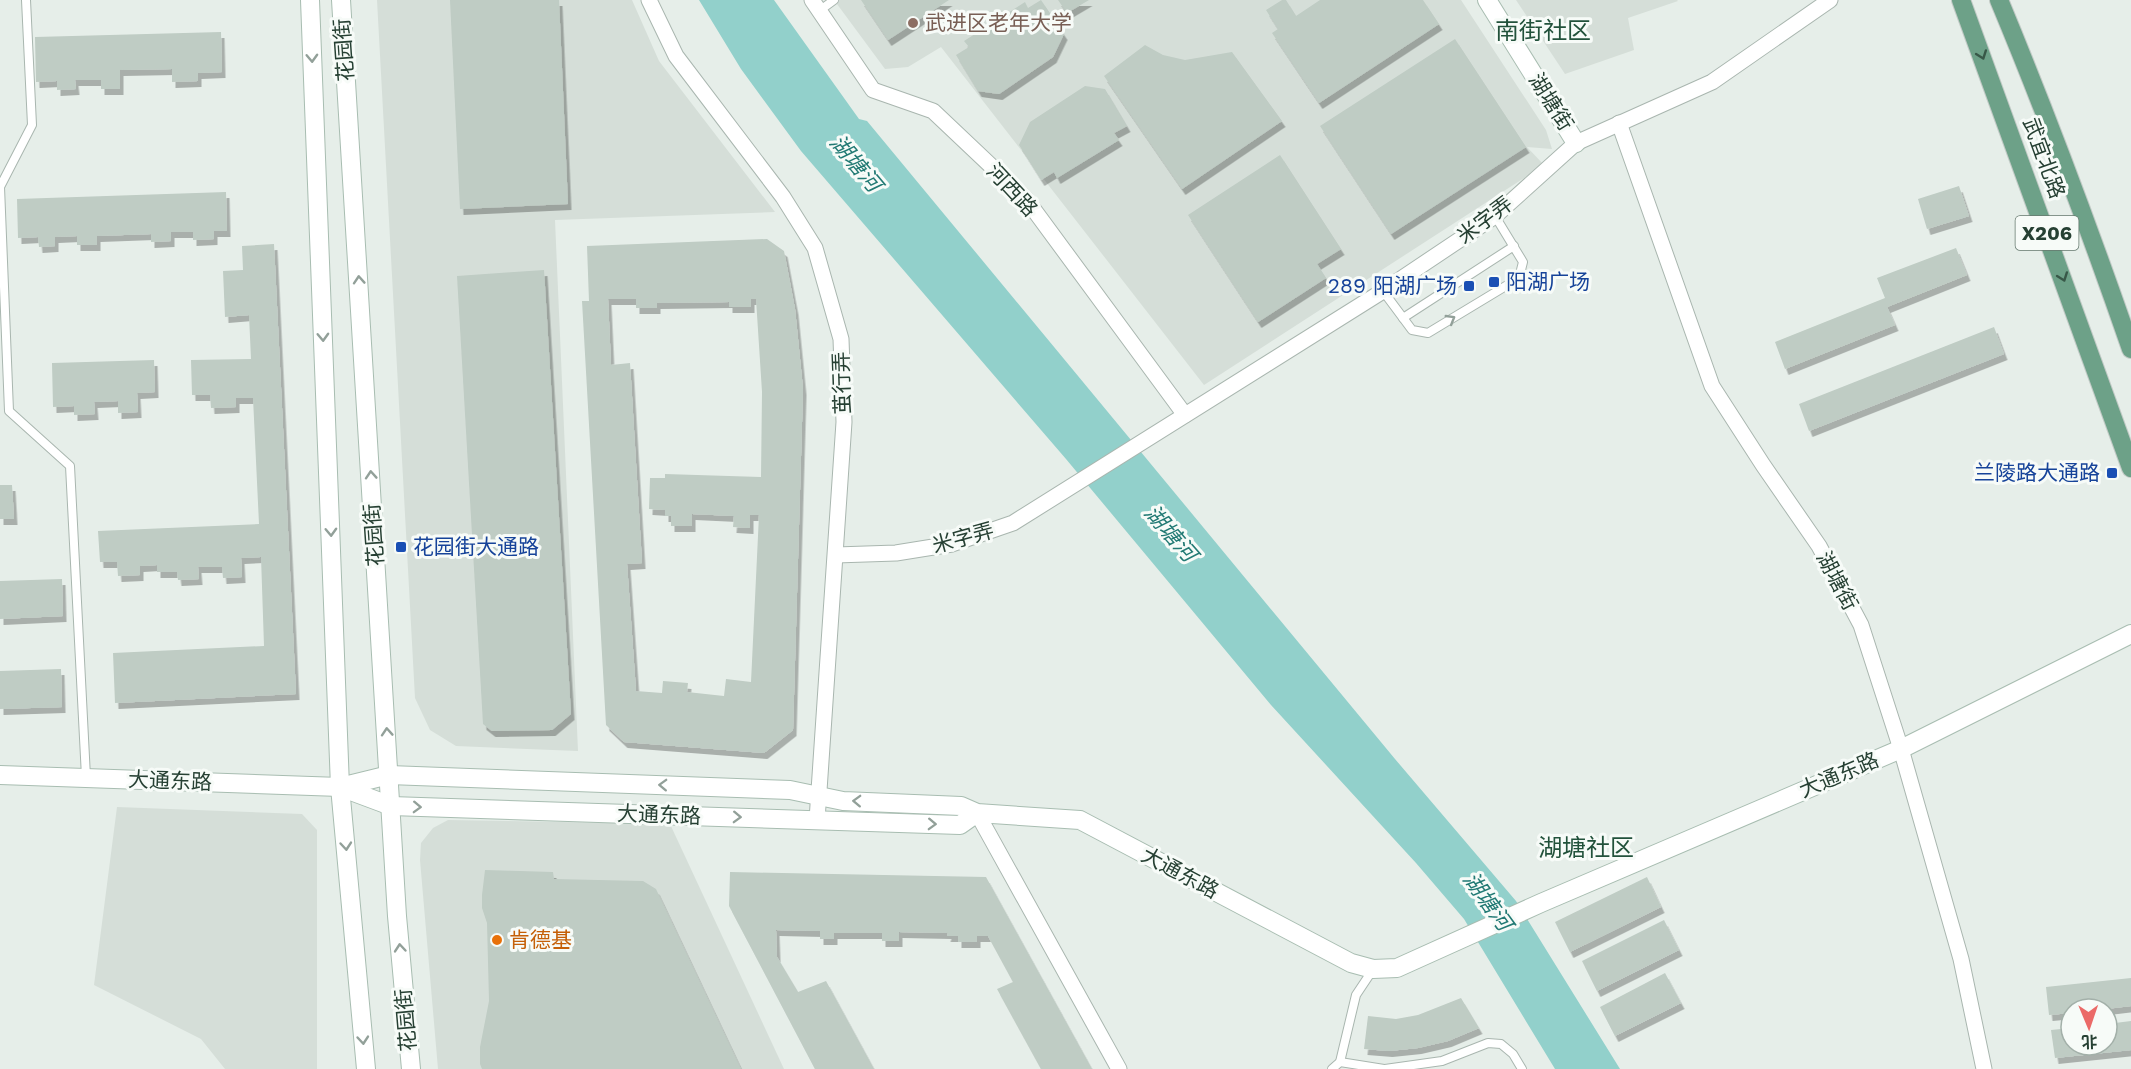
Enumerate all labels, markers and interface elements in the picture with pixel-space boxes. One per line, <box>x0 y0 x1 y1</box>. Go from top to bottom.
place label: 武进区老年大学 <box>925 10 1072 35</box>
marker: 武进区老年大学 <box>906 16 920 30</box>
district label: 南街社区 <box>1495 17 1591 45</box>
street label: 花园街 <box>329 18 358 82</box>
one-way arrow <box>1974 49 1987 60</box>
one-way arrow <box>306 54 319 63</box>
street label: 湖塘街 <box>1524 68 1579 135</box>
street label: 武宜北路 <box>2018 114 2071 202</box>
water label: 湖塘河 <box>825 130 889 200</box>
street label: 河西路 <box>982 158 1043 221</box>
street label: 米字弄 <box>1452 191 1517 249</box>
road number: X206 <box>2016 216 2078 250</box>
place label: 阳湖广场 <box>1506 269 1590 294</box>
one-way arrow <box>2056 271 2069 282</box>
place label: 289 阳湖广场 <box>1328 273 1457 298</box>
marker: 阳湖广场 <box>1487 275 1501 289</box>
one-way arrow <box>352 276 365 285</box>
marker: 289 阳湖广场 <box>1462 279 1476 293</box>
one-way arrow <box>1445 315 1455 327</box>
one-way arrow <box>317 333 329 342</box>
street label: 茧行弄 <box>828 351 855 415</box>
place label: 兰陵路大通路 <box>1974 460 2100 485</box>
marker: 兰陵路大通路 <box>2105 466 2119 480</box>
one-way arrow <box>364 470 377 479</box>
water label: 湖塘河 <box>1140 500 1204 569</box>
street label: 花园街 <box>359 503 388 567</box>
street label: 米字弄 <box>929 517 997 558</box>
one-way arrow <box>324 528 337 537</box>
place label: 花园街大通路 <box>413 534 539 559</box>
marker: 花园街大通路 <box>394 540 408 554</box>
street label: 湖塘街 <box>1812 547 1863 614</box>
one-way arrow <box>380 728 393 737</box>
street label: 大通东路 <box>1795 747 1882 802</box>
street label: 大通东路 <box>128 767 212 794</box>
one-way arrow <box>659 779 668 792</box>
one-way arrow <box>853 795 862 808</box>
one-way arrow <box>412 800 421 813</box>
street label: 大通东路 <box>617 801 701 828</box>
one-way arrow <box>733 811 742 824</box>
one-way arrow <box>928 817 937 830</box>
district label: 湖塘社区 <box>1538 834 1634 862</box>
one-way arrow <box>339 841 352 850</box>
street label: 大通东路 <box>1137 842 1223 903</box>
water label: 湖塘河 <box>1458 867 1519 939</box>
place label: 肯德基 <box>509 927 572 952</box>
marker: 肯德基 <box>490 933 504 947</box>
one-way arrow <box>394 943 407 953</box>
street label: 花园街 <box>390 988 421 1053</box>
north arrow <box>2059 997 2119 1057</box>
text: 北 <box>2081 1032 2098 1051</box>
one-way arrow <box>357 1035 370 1044</box>

